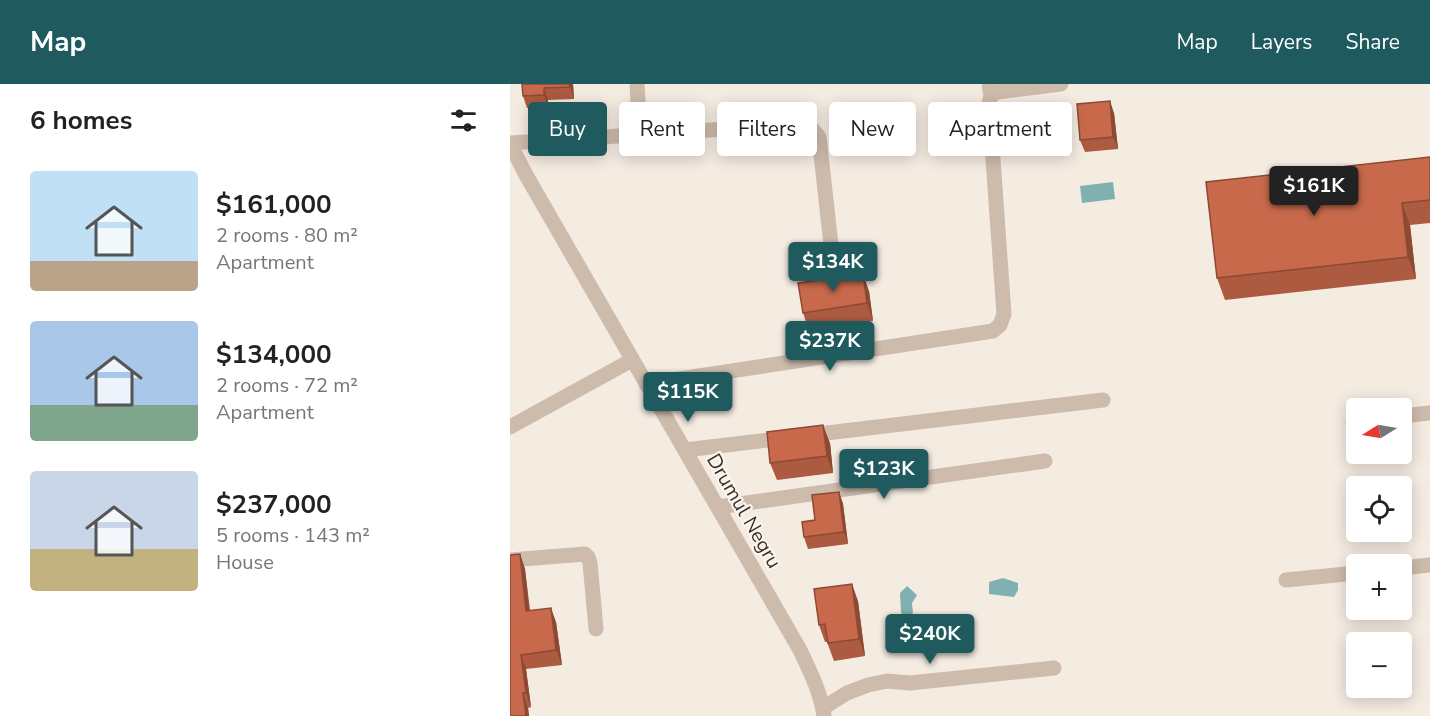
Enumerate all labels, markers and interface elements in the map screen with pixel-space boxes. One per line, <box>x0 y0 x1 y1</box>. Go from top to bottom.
text: Map <box>30 23 86 61</box>
text: Map <box>1176 28 1218 56</box>
text: Layers <box>1251 28 1312 56</box>
text: Share <box>1345 28 1400 56</box>
chip: Buy <box>528 102 607 156</box>
chip: Rent <box>619 102 705 156</box>
chip: Filters <box>717 102 817 156</box>
chip: New <box>829 102 916 156</box>
chip: Apartment <box>928 102 1072 156</box>
text: 6 homes <box>30 103 132 138</box>
icon: filters <box>447 104 480 137</box>
pin: $161K <box>1272 166 1356 217</box>
text: $161K <box>1283 172 1345 199</box>
text: $161,000 <box>216 187 332 222</box>
icon: home <box>78 195 150 267</box>
text: 2 rooms · 80 m² <box>216 222 358 249</box>
pin: $134K <box>791 242 875 293</box>
text: $134K <box>802 248 864 275</box>
text: Apartment <box>216 249 314 276</box>
pin: $237K <box>788 321 872 372</box>
text: $237K <box>799 327 861 354</box>
text: $134,000 <box>216 337 332 372</box>
icon: home <box>78 345 150 417</box>
text: 2 rooms · 72 m² <box>216 372 358 399</box>
pin: $115K <box>646 372 730 423</box>
text: $115K <box>657 378 719 405</box>
north arrow <box>1346 398 1412 464</box>
map controls <box>1346 398 1412 698</box>
text: Apartment <box>216 399 314 426</box>
street label: Drumul Negru <box>700 449 788 573</box>
pin: $123K <box>842 449 926 500</box>
text: $123K <box>853 455 915 482</box>
button: locate <box>1346 476 1412 542</box>
text: $237,000 <box>216 487 332 522</box>
icon: home <box>78 495 150 567</box>
text: 5 rooms · 143 m² <box>216 522 370 549</box>
text: House <box>216 549 274 576</box>
button: + <box>1346 554 1412 620</box>
pin: $240K <box>888 614 972 665</box>
text: $240K <box>899 620 961 647</box>
button: − <box>1346 632 1412 698</box>

